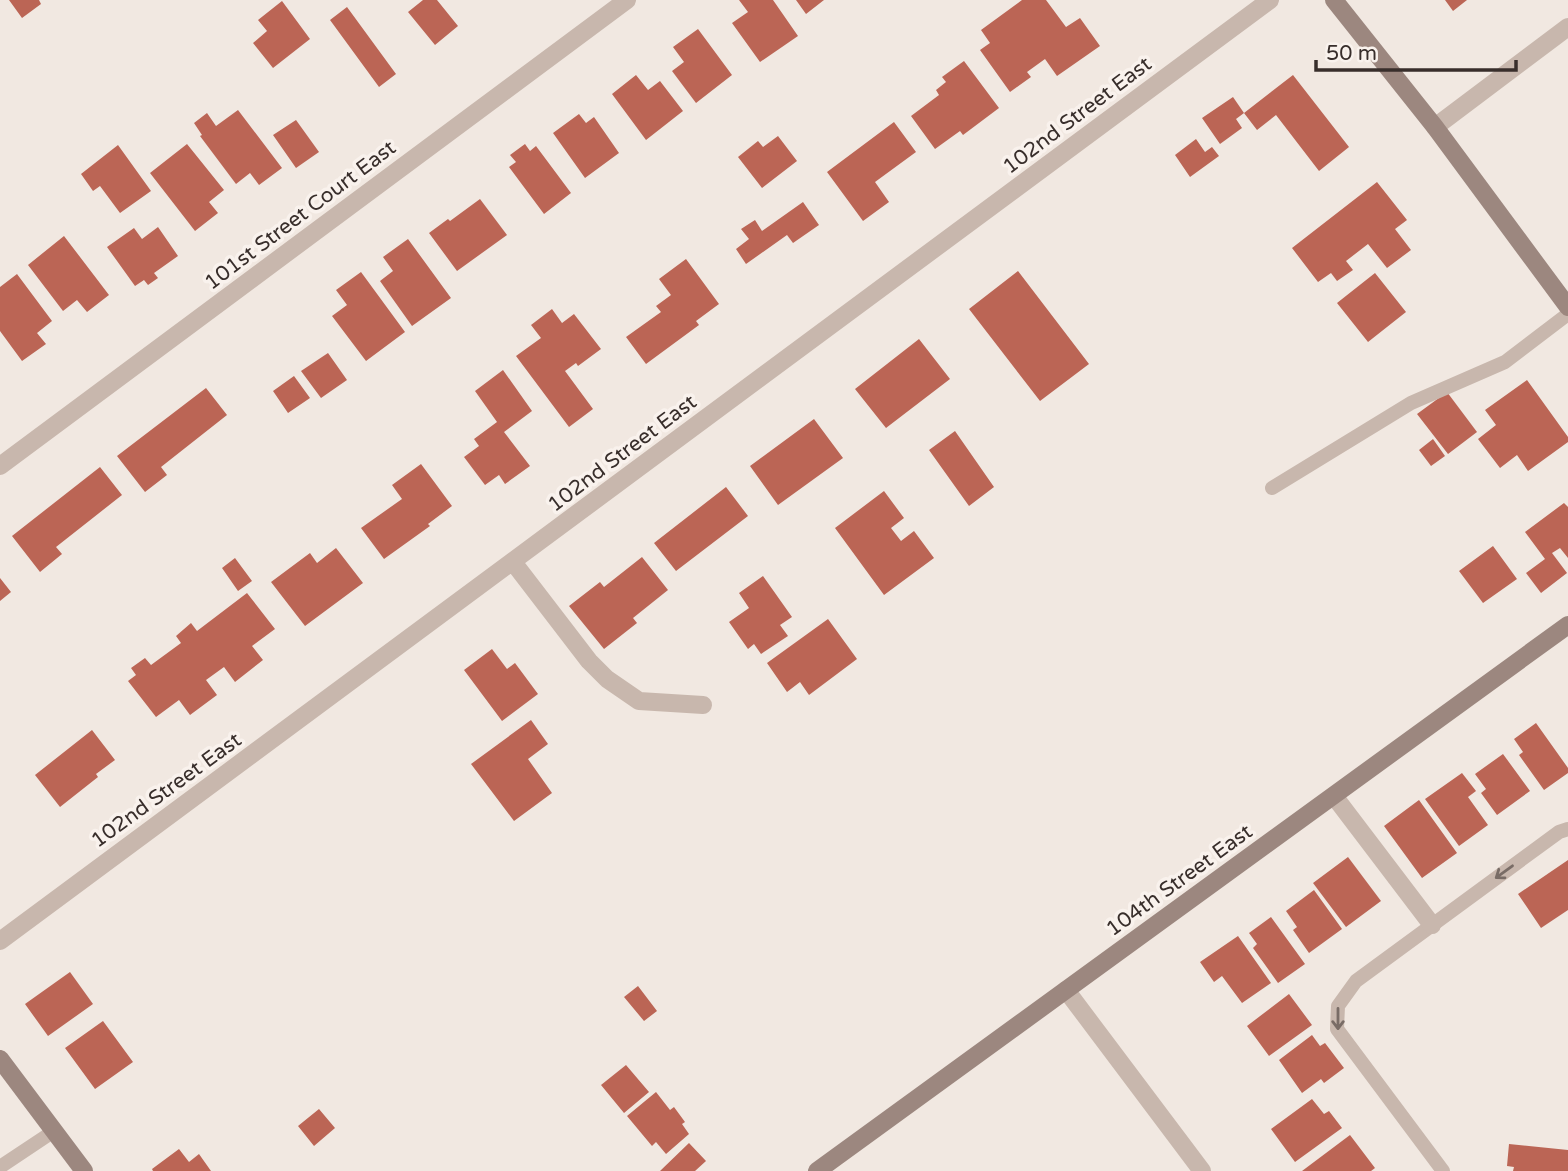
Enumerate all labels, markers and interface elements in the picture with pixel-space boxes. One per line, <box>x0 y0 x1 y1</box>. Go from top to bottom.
scale bar <box>1316 28 1516 72</box>
text: 50 m <box>1326 41 1377 66</box>
street label: 102nd Street East <box>998 51 1157 179</box>
street label: 101st Street Court East <box>200 135 401 295</box>
street label: 102nd Street East <box>543 389 702 517</box>
street label: 102nd Street East <box>86 728 246 853</box>
street label: 104th Street East <box>1101 819 1257 942</box>
one-way arrow <box>1495 865 1514 879</box>
one-way arrow <box>1331 1007 1345 1030</box>

